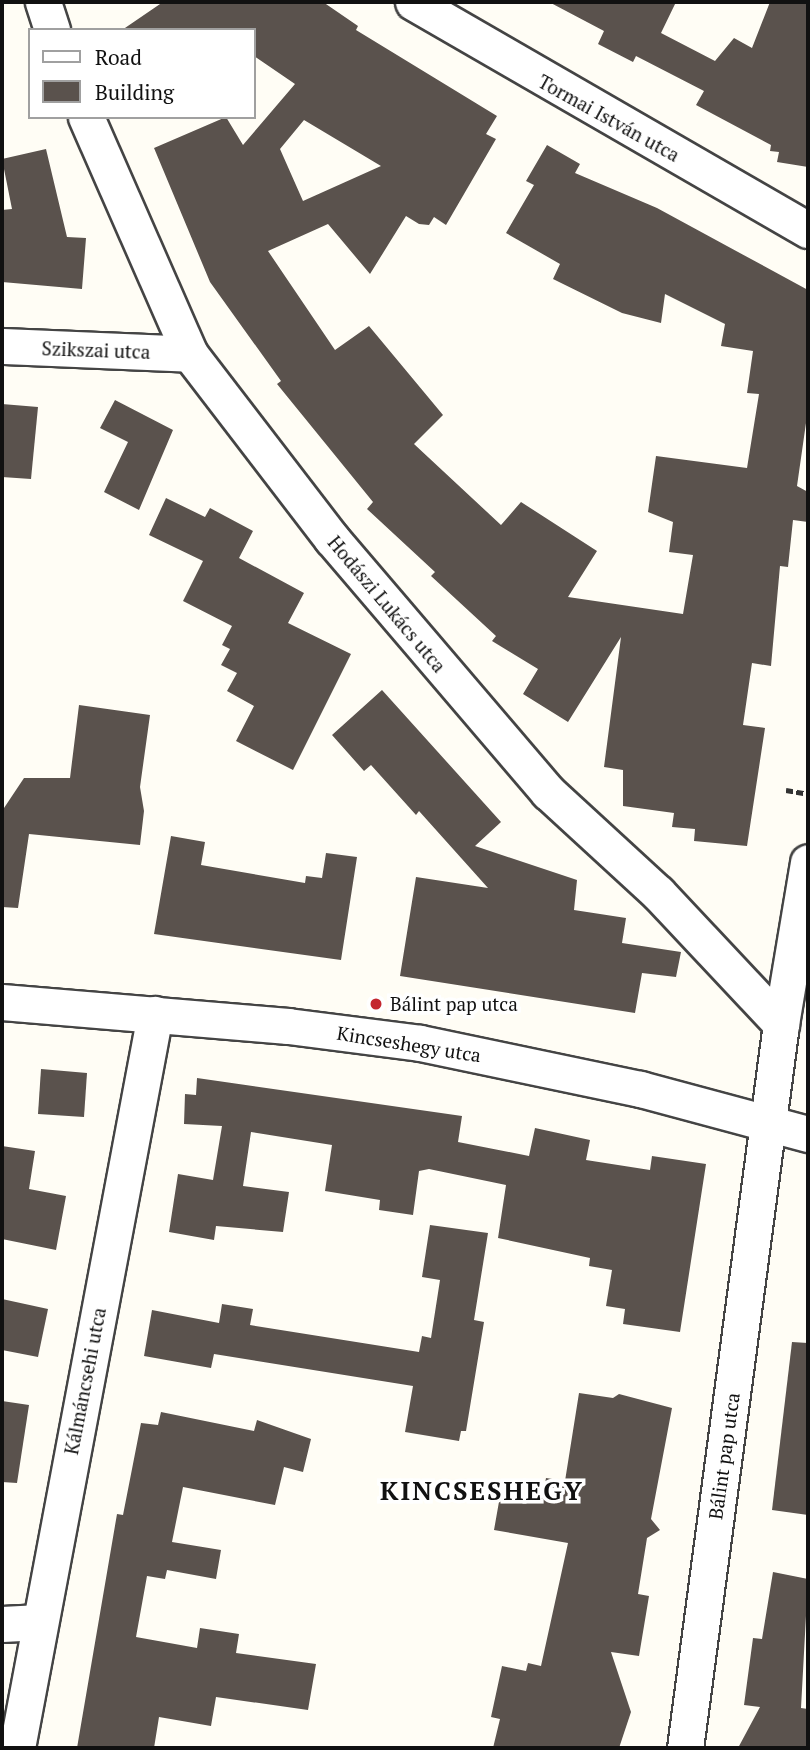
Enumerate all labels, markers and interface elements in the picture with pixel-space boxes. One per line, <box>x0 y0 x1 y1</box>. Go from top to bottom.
legend <box>28 28 256 119</box>
text: Road <box>95 43 142 71</box>
street label: Tormai István utca <box>534 70 684 166</box>
text: Building <box>95 78 174 106</box>
street label: Szikszai utca <box>41 337 151 363</box>
street label: Hodászi Lukács utca <box>323 531 451 677</box>
place label: Bálint pap utca <box>390 993 518 1015</box>
marker: Bálint pap utca <box>368 996 384 1012</box>
street label: Kincseshegy utca <box>335 1021 483 1067</box>
street label: Kálmáncsehi utca <box>60 1305 110 1457</box>
street label: Bálint pap utca <box>704 1391 744 1521</box>
district label: KINCSESHEGY <box>381 1475 583 1507</box>

